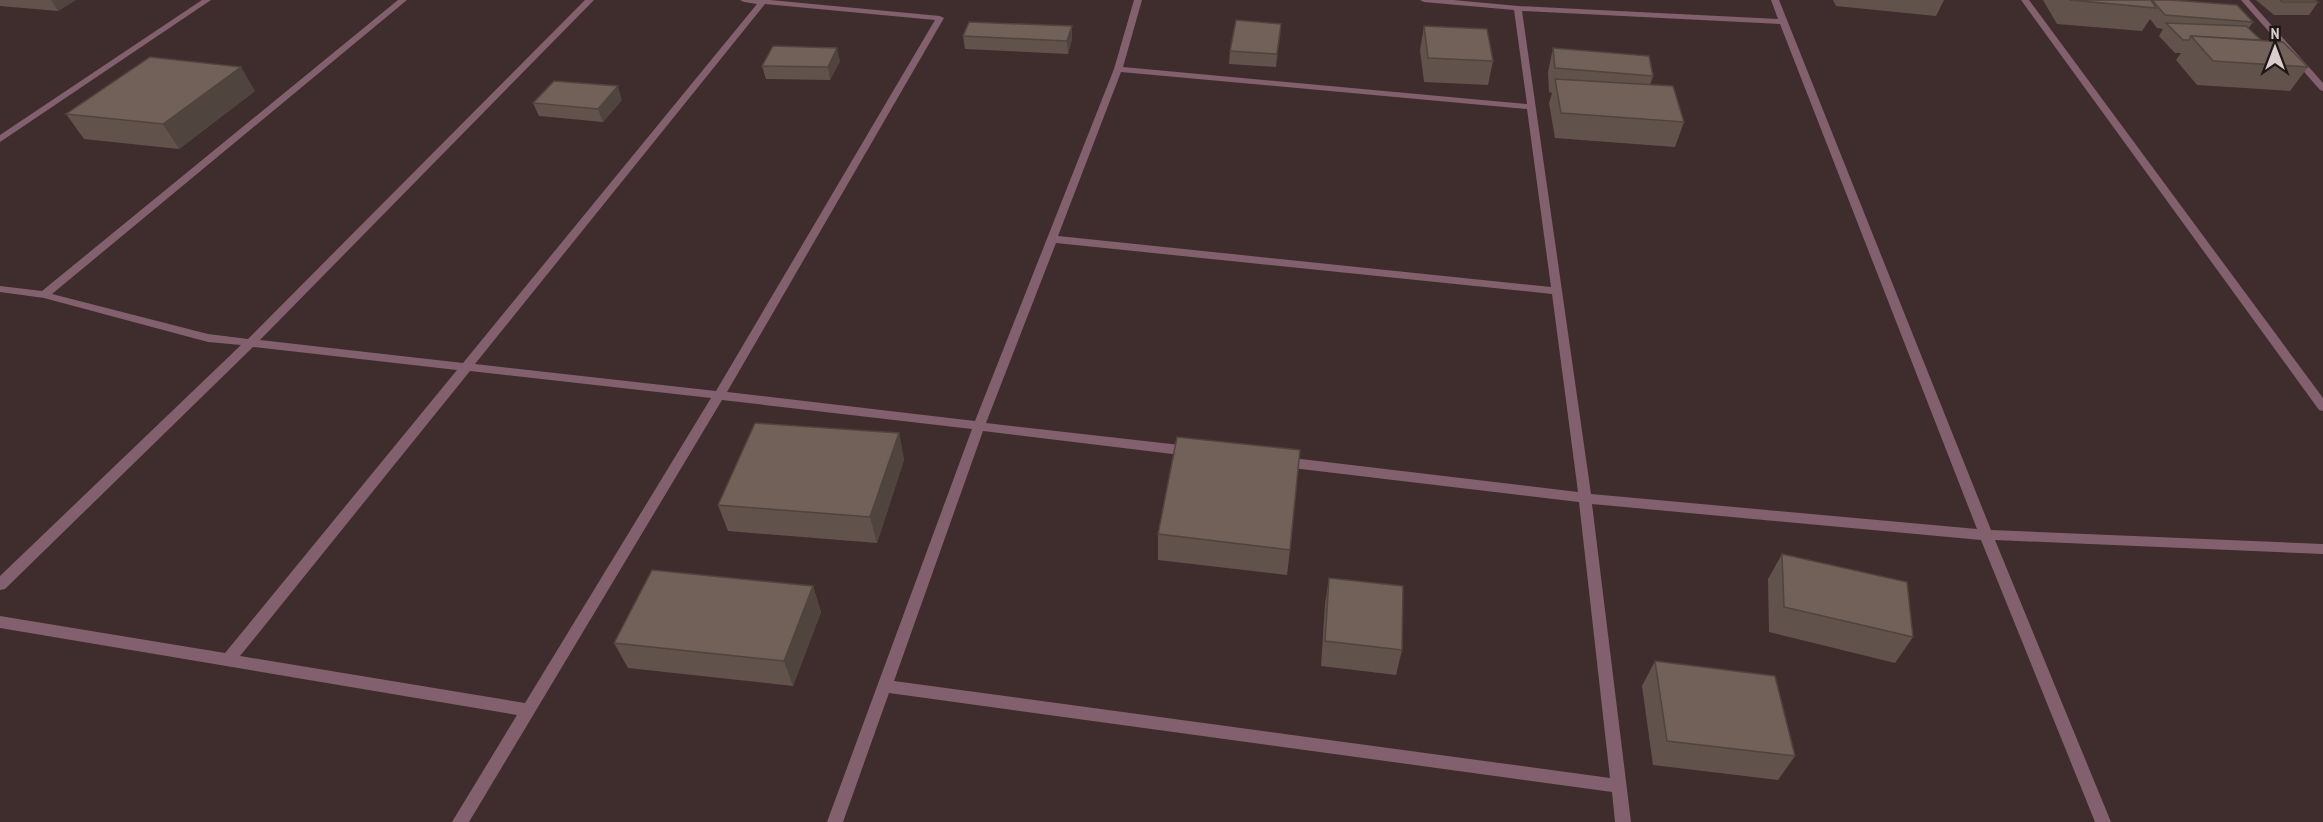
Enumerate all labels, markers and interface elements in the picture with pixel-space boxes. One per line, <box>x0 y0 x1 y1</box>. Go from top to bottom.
north arrow <box>2245 18 2305 78</box>
text: N <box>2271 23 2279 43</box>

